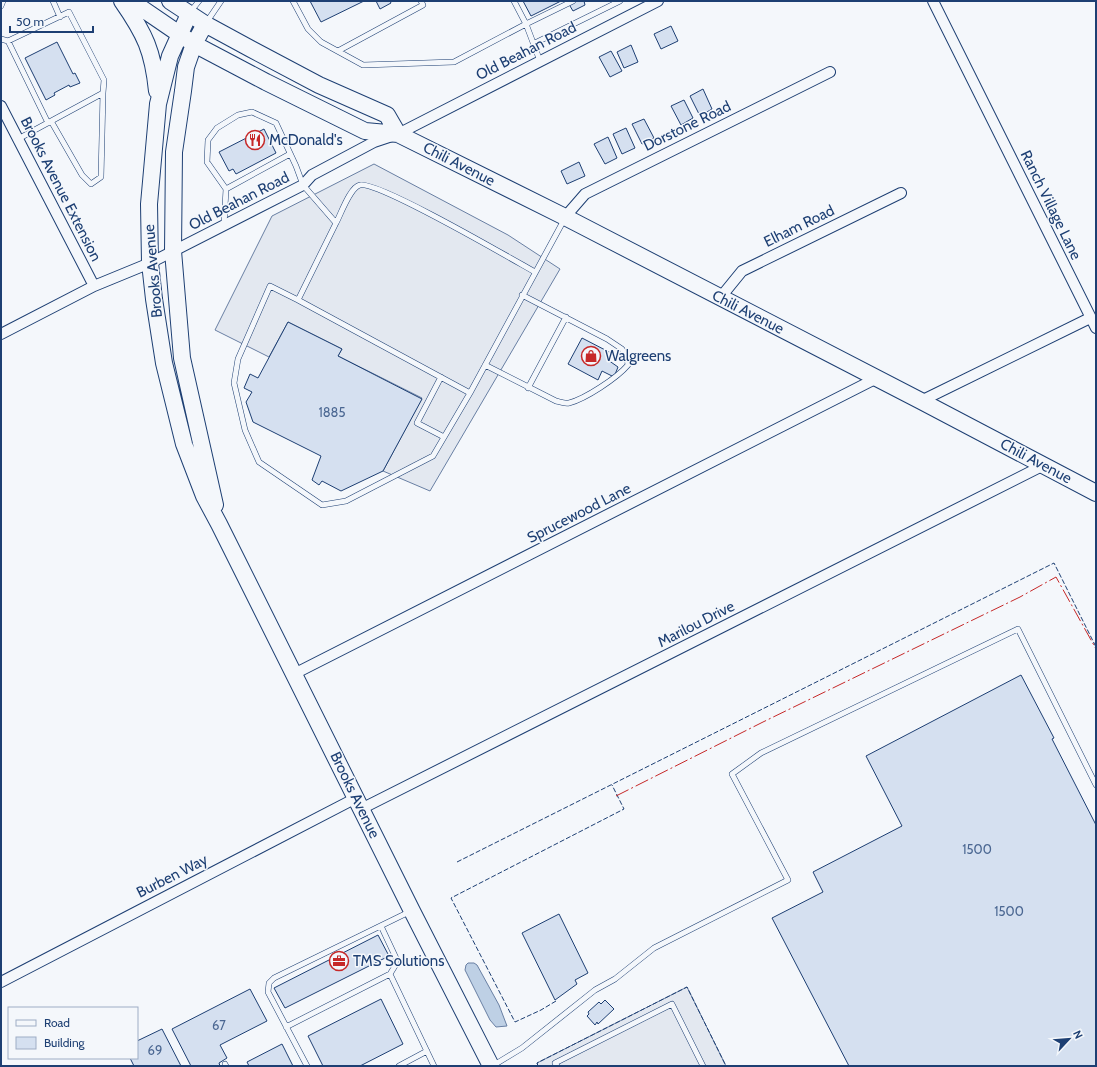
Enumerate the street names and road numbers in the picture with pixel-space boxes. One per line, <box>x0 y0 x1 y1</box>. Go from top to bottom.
street label: Old Beahan Road <box>473 18 579 84</box>
street label: Dorstone Road <box>640 97 734 155</box>
street label: Brooks Avenue Extension <box>17 114 105 264</box>
street label: Chili Avenue <box>420 138 498 190</box>
street label: Ranch Village Lane <box>1017 147 1085 263</box>
street label: Old Beahan Road <box>186 168 292 234</box>
street label: Elham Road <box>761 201 837 251</box>
street label: Brooks Avenue <box>140 223 166 318</box>
street label: Chili Avenue <box>709 286 787 338</box>
street label: Chili Avenue <box>997 435 1075 487</box>
street label: Sprucewood Lane <box>524 479 634 547</box>
street label: Marilou Drive <box>655 597 738 651</box>
street label: Brooks Avenue <box>326 749 384 841</box>
street label: Burben Way <box>133 850 211 902</box>

